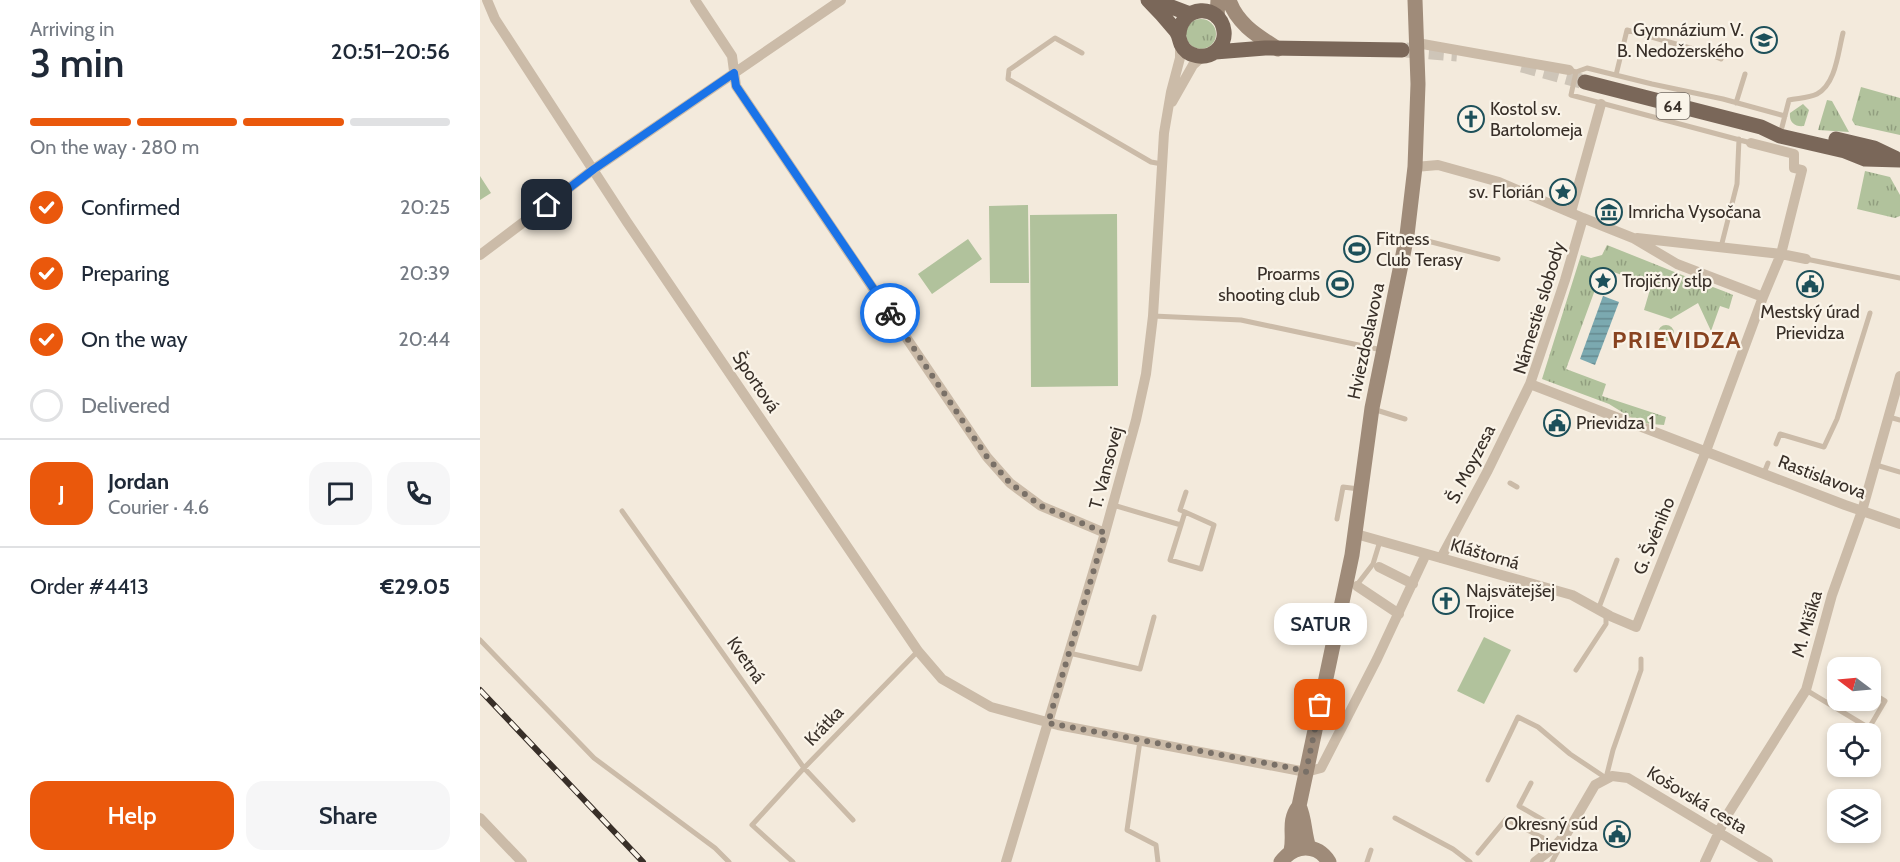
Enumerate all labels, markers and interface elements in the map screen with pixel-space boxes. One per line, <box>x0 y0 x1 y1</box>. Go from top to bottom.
text: Arriving in <box>30 17 114 41</box>
place label: Gymnázium V. B. Nedožerského <box>1617 19 1744 62</box>
school or university icon: Gymnázium V. B. Nedožerského <box>1749 25 1779 55</box>
text: 20:51–20:56 <box>331 38 450 65</box>
text: 3 min <box>30 39 124 87</box>
road number: 64 <box>1656 93 1690 119</box>
place label: Kostol sv. Bartolomeja <box>1490 98 1583 141</box>
church icon: Kostol sv. Bartolomeja <box>1456 104 1486 134</box>
text: On the way · 280 m <box>30 135 199 159</box>
place icon: sv. Florián <box>1548 177 1578 207</box>
pin <box>521 179 572 230</box>
place label: sv. Florián <box>1469 181 1544 203</box>
icon: home <box>530 188 563 221</box>
icon: check <box>30 191 63 224</box>
text: Confirmed <box>81 194 180 221</box>
text: 20:25 <box>400 195 450 219</box>
museum icon: Imricha Vysočana <box>1594 197 1624 227</box>
place label: Imricha Vysočana <box>1628 201 1761 223</box>
place label: Fitness Club Terasy <box>1376 228 1463 271</box>
sports icon: Fitness Club Terasy <box>1342 234 1372 264</box>
street label: Námestie slobody <box>1508 239 1570 377</box>
icon: check <box>30 257 63 290</box>
text: Preparing <box>81 260 169 287</box>
text: 20:39 <box>399 261 450 285</box>
place label: Proarms shooting club <box>1218 263 1320 306</box>
place icon: Trojičný stĺp <box>1588 266 1618 296</box>
sports icon: Proarms shooting club <box>1325 269 1355 299</box>
place label: Trojičný stĺp <box>1622 269 1712 292</box>
public building icon: Mestský úrad Prievidza <box>1795 269 1825 299</box>
street label: Hviezdoslavova <box>1343 280 1389 401</box>
courier <box>860 283 920 343</box>
icon: bike <box>874 297 907 330</box>
place label: Mestský úrad Prievidza <box>1760 301 1860 344</box>
icon: check <box>30 323 63 356</box>
district label: PRIEVIDZA <box>1612 325 1742 354</box>
text: On the way <box>81 326 188 353</box>
text: 20:44 <box>398 327 450 351</box>
street label: Športová <box>728 347 785 417</box>
text: Delivered <box>81 392 170 419</box>
public building icon: Prievidza 1 <box>1542 408 1572 438</box>
place label: Prievidza 1 <box>1576 412 1655 434</box>
street label: Š. Moyzesa <box>1442 421 1500 507</box>
street label: T. Vansovej <box>1084 424 1128 512</box>
street label: Rastislavova <box>1775 450 1869 504</box>
button: chat <box>309 462 372 525</box>
button: phone <box>387 462 450 525</box>
text: Jordan <box>108 468 169 495</box>
text: J <box>58 480 65 507</box>
street label: G. Švéniho <box>1629 494 1680 578</box>
text: Courier · 4.6 <box>108 495 209 519</box>
street label: Kláštorná <box>1448 534 1522 574</box>
text: Order #4413 <box>30 573 149 600</box>
text: €29.05 <box>380 573 450 600</box>
place label: Najsvätejšej Trojice <box>1466 580 1555 623</box>
church icon: Najsvätejšej Trojice <box>1431 586 1461 616</box>
street label: M. Mišíka <box>1787 588 1827 660</box>
callout: SATUR <box>1274 603 1366 645</box>
text: SATUR <box>1290 612 1351 636</box>
street label: Kvetná <box>722 632 770 688</box>
north arrow <box>1827 657 1881 711</box>
map controls <box>1827 657 1881 843</box>
pin <box>1294 679 1345 730</box>
icon: bag <box>1303 688 1336 721</box>
street label: Krátka <box>800 701 848 751</box>
button: locate <box>1827 723 1881 777</box>
street label: Košovská cesta <box>1643 761 1751 839</box>
button: Help <box>30 781 234 850</box>
button: Share <box>246 781 450 850</box>
button: layers <box>1827 789 1881 843</box>
place label: Okresný súd Prievidza <box>1504 813 1598 856</box>
public building icon: Okresný súd Prievidza <box>1602 819 1632 849</box>

